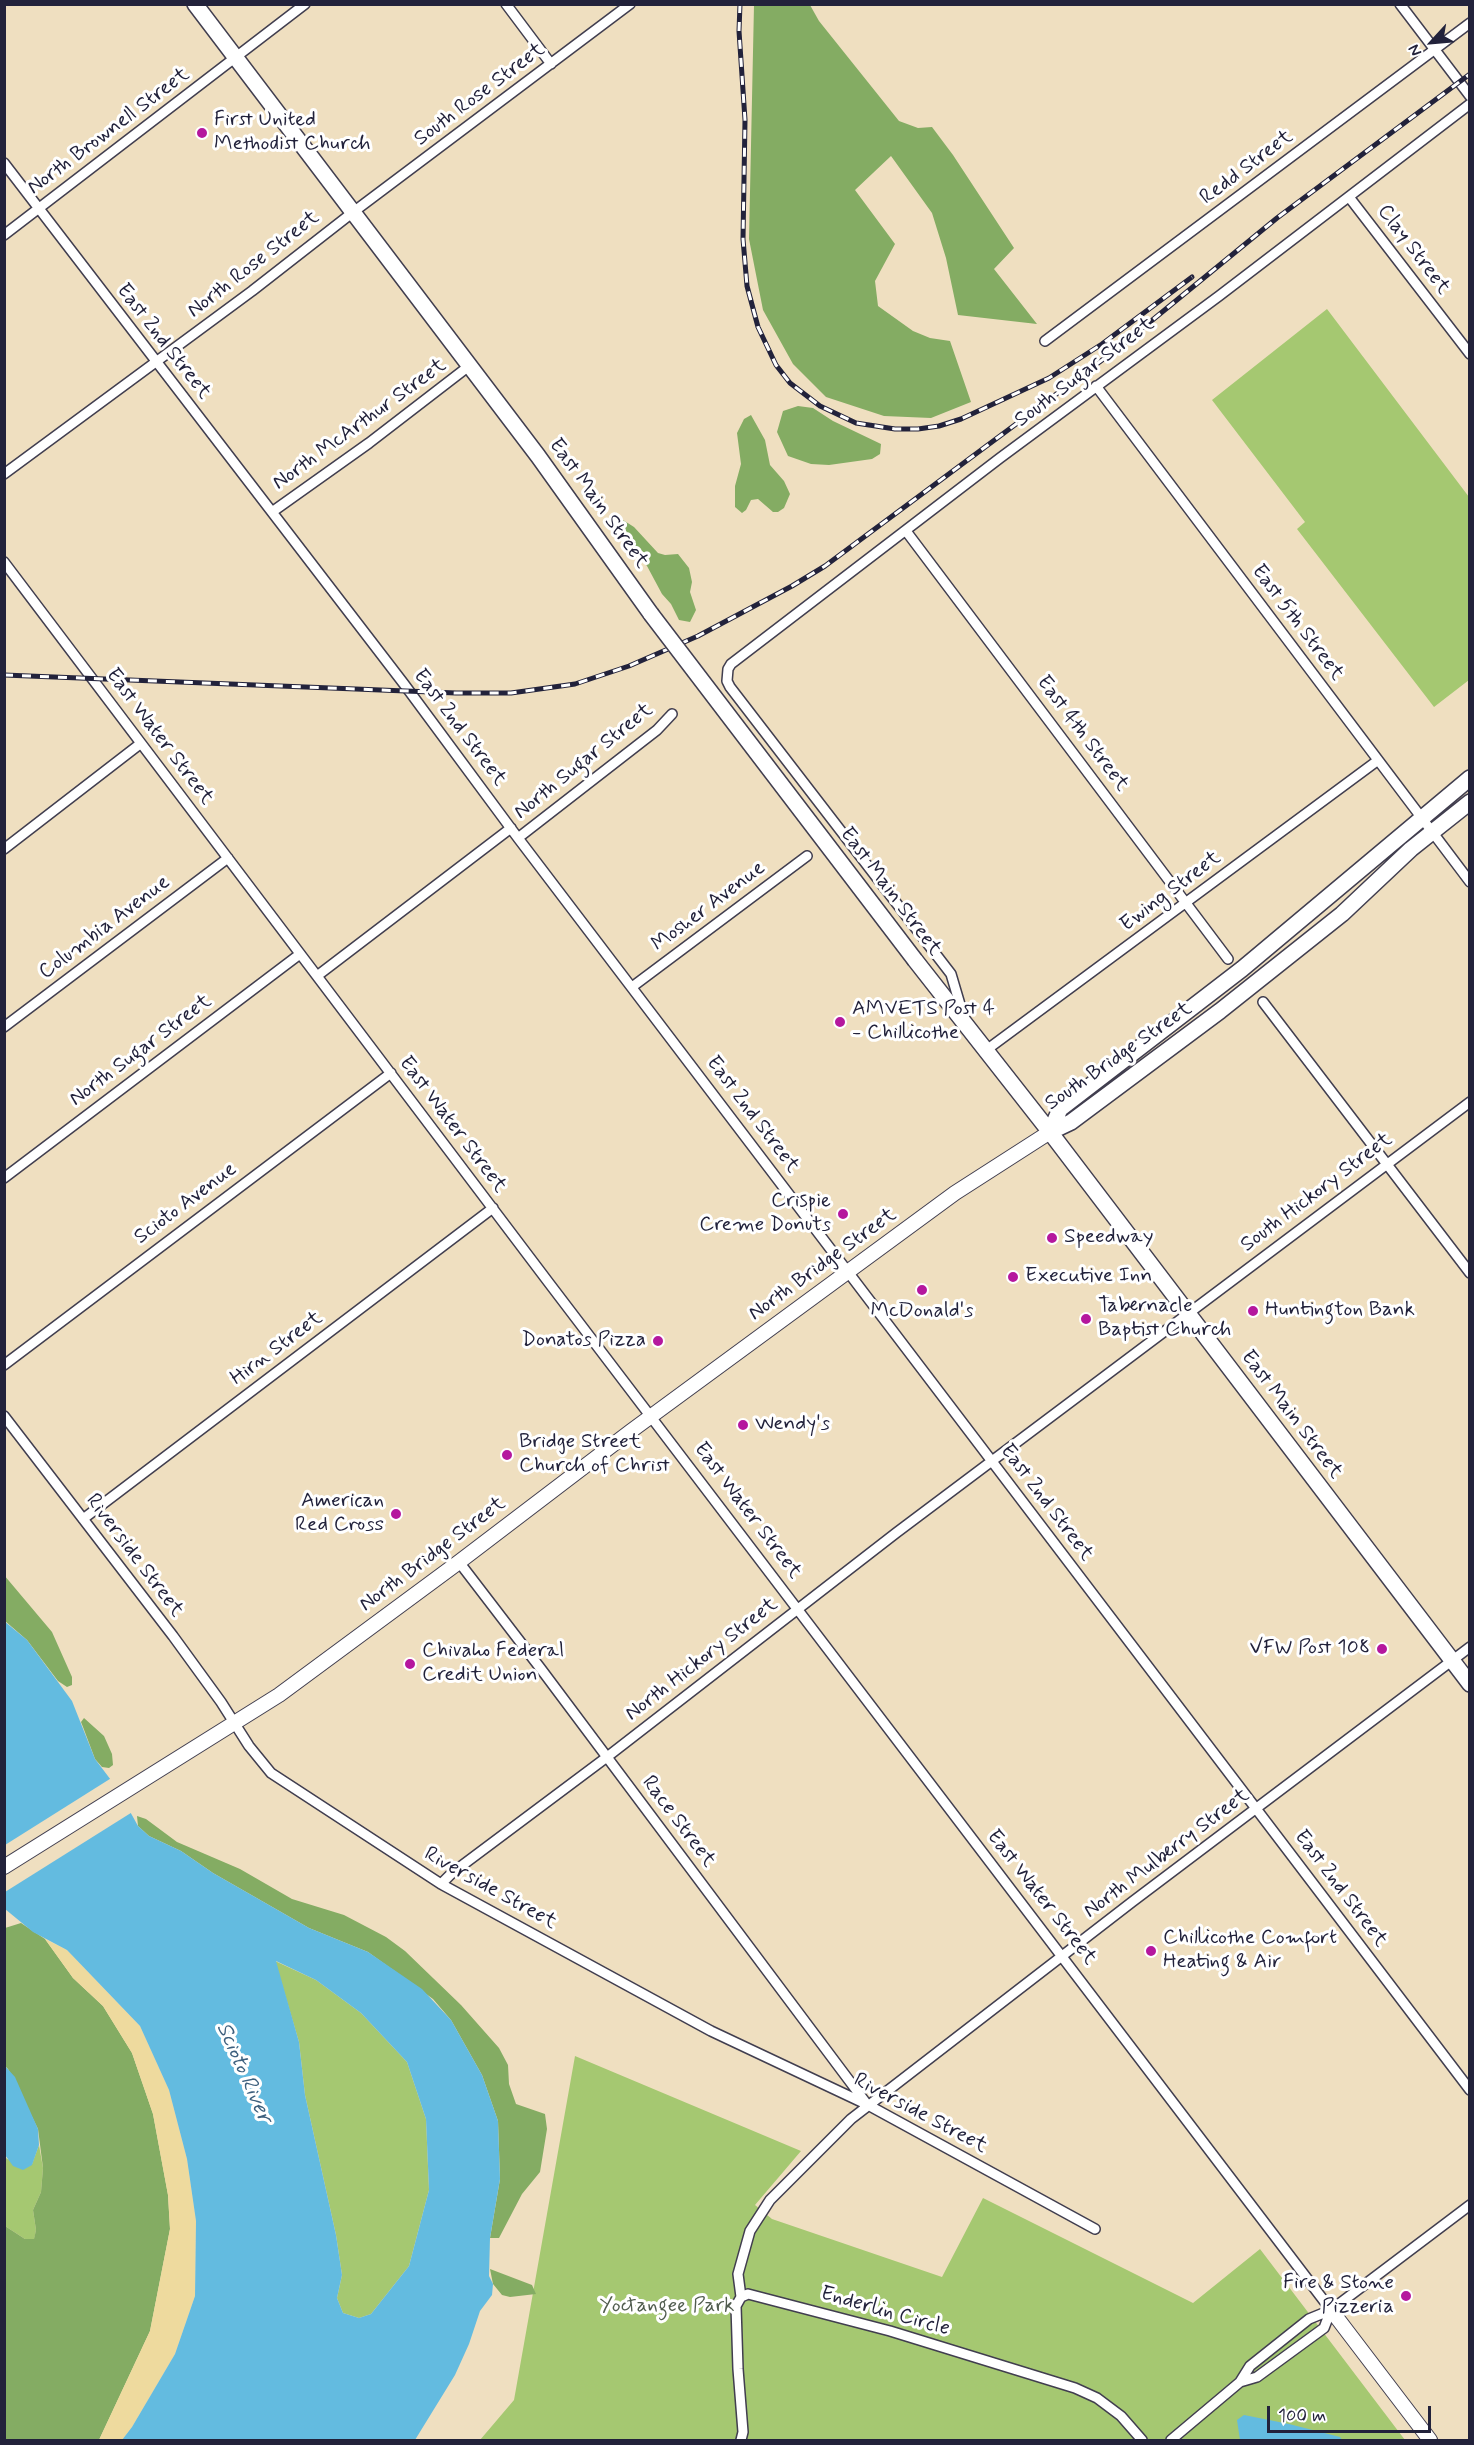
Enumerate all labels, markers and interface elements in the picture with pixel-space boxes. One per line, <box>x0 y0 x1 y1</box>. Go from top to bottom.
north arrow <box>1402 12 1462 72</box>
street label: South Rose Street <box>410 38 550 152</box>
text: N <box>1404 41 1427 60</box>
street label: North Brownell Street <box>23 63 195 201</box>
place label: First United Methodist Church <box>214 108 371 158</box>
street label: Redd Street <box>1196 125 1298 211</box>
marker: First United Methodist Church <box>195 126 209 140</box>
street label: Clay Street <box>1371 200 1455 300</box>
street label: North Rose Street <box>183 206 325 324</box>
street label: East 2nd Street <box>110 279 216 405</box>
street label: South Sugar Street <box>1010 312 1160 434</box>
street label: North McArthur Street <box>268 354 452 496</box>
street label: East Main Street <box>542 434 654 574</box>
street label: East 5th Street <box>1245 560 1349 686</box>
street label: East Water Street <box>99 664 219 810</box>
street label: East 2nd Street <box>407 665 511 791</box>
street label: East 4th Street <box>1030 671 1134 797</box>
street label: North Sugar Street <box>510 698 658 826</box>
street label: East Main Street <box>833 823 947 961</box>
street label: Ewing Street <box>1116 846 1226 938</box>
street label: Mosher Avenue <box>647 856 771 958</box>
street label: Columbia Avenue <box>34 871 176 985</box>
street label: North Sugar Street <box>65 989 217 1113</box>
place label: AMVETS Post 4 - Chillicothe <box>852 997 995 1047</box>
street label: South Bridge Street <box>1041 997 1197 1117</box>
marker: AMVETS Post 4 - Chillicothe <box>833 1015 847 1029</box>
street label: East Water Street <box>392 1052 512 1198</box>
street label: East 2nd Street <box>700 1052 804 1178</box>
street label: South Hickory Street <box>1236 1128 1398 1258</box>
street label: Scioto Avenue <box>130 1157 242 1251</box>
place label: Crispie Creme Donuts <box>699 1189 831 1239</box>
street label: North Bridge Street <box>744 1203 902 1327</box>
marker: Crispie Creme Donuts <box>836 1207 850 1221</box>
place label: Speedway <box>1064 1225 1153 1251</box>
marker: Speedway <box>1045 1231 1059 1245</box>
place label: Executive Inn <box>1025 1264 1152 1290</box>
marker: Executive Inn <box>1006 1270 1020 1284</box>
marker: McDonald's <box>915 1283 929 1297</box>
place label: Tabernacle Baptist Church <box>1098 1294 1231 1344</box>
place label: Huntington Bank <box>1265 1298 1415 1324</box>
place label: McDonald's <box>870 1299 974 1325</box>
marker: Huntington Bank <box>1246 1304 1260 1318</box>
street label: Hirn Street <box>226 1306 328 1392</box>
marker: Tabernacle Baptist Church <box>1079 1312 1093 1326</box>
place label: Donatos Pizza <box>521 1328 646 1354</box>
marker: Donatos Pizza <box>651 1334 665 1348</box>
street label: East Main Street <box>1234 1346 1348 1484</box>
place label: Wendy's <box>755 1412 830 1438</box>
marker: Wendy's <box>736 1418 750 1432</box>
place label: Bridge Street Church of Christ <box>519 1430 670 1480</box>
street label: East Water Street <box>687 1438 807 1584</box>
street label: East 2nd Street <box>994 1440 1098 1566</box>
marker: Bridge Street Church of Christ <box>500 1448 514 1462</box>
street label: Riverside Street <box>79 1489 189 1623</box>
place label: American Red Cross <box>295 1489 384 1539</box>
street label: North Bridge Street <box>355 1492 511 1618</box>
marker: American Red Cross <box>389 1507 403 1521</box>
street label: North Hickory Street <box>621 1593 783 1727</box>
place label: VFW Post 108 <box>1249 1636 1370 1662</box>
place label: Chivaho Federal Credit Union <box>422 1639 564 1689</box>
marker: VFW Post 108 <box>1375 1642 1389 1656</box>
marker: Chivaho Federal Credit Union <box>403 1657 417 1671</box>
street label: Race Street <box>635 1771 721 1873</box>
street label: North Mulberry Street <box>1079 1784 1255 1924</box>
street label: East Water Street <box>980 1825 1102 1971</box>
street label: East 2nd Street <box>1288 1826 1392 1952</box>
street label: Riverside Street <box>419 1842 561 1936</box>
place label: Chillicothe Comfort Heating & Air <box>1163 1926 1337 1976</box>
marker: Chillicothe Comfort Heating & Air <box>1144 1944 1158 1958</box>
water label: Scioto River <box>209 2019 277 2127</box>
street label: Riverside Street <box>849 2068 991 2160</box>
place label: Fire & Stone Pizzeria <box>1283 2271 1394 2321</box>
street label: Enderlin Circle <box>818 2282 952 2342</box>
marker: Fire & Stone Pizzeria <box>1399 2289 1413 2303</box>
park label: Yoctangee Park <box>599 2294 735 2320</box>
scale bar <box>1270 2394 1434 2432</box>
text: 100 m <box>1278 2404 1326 2428</box>

